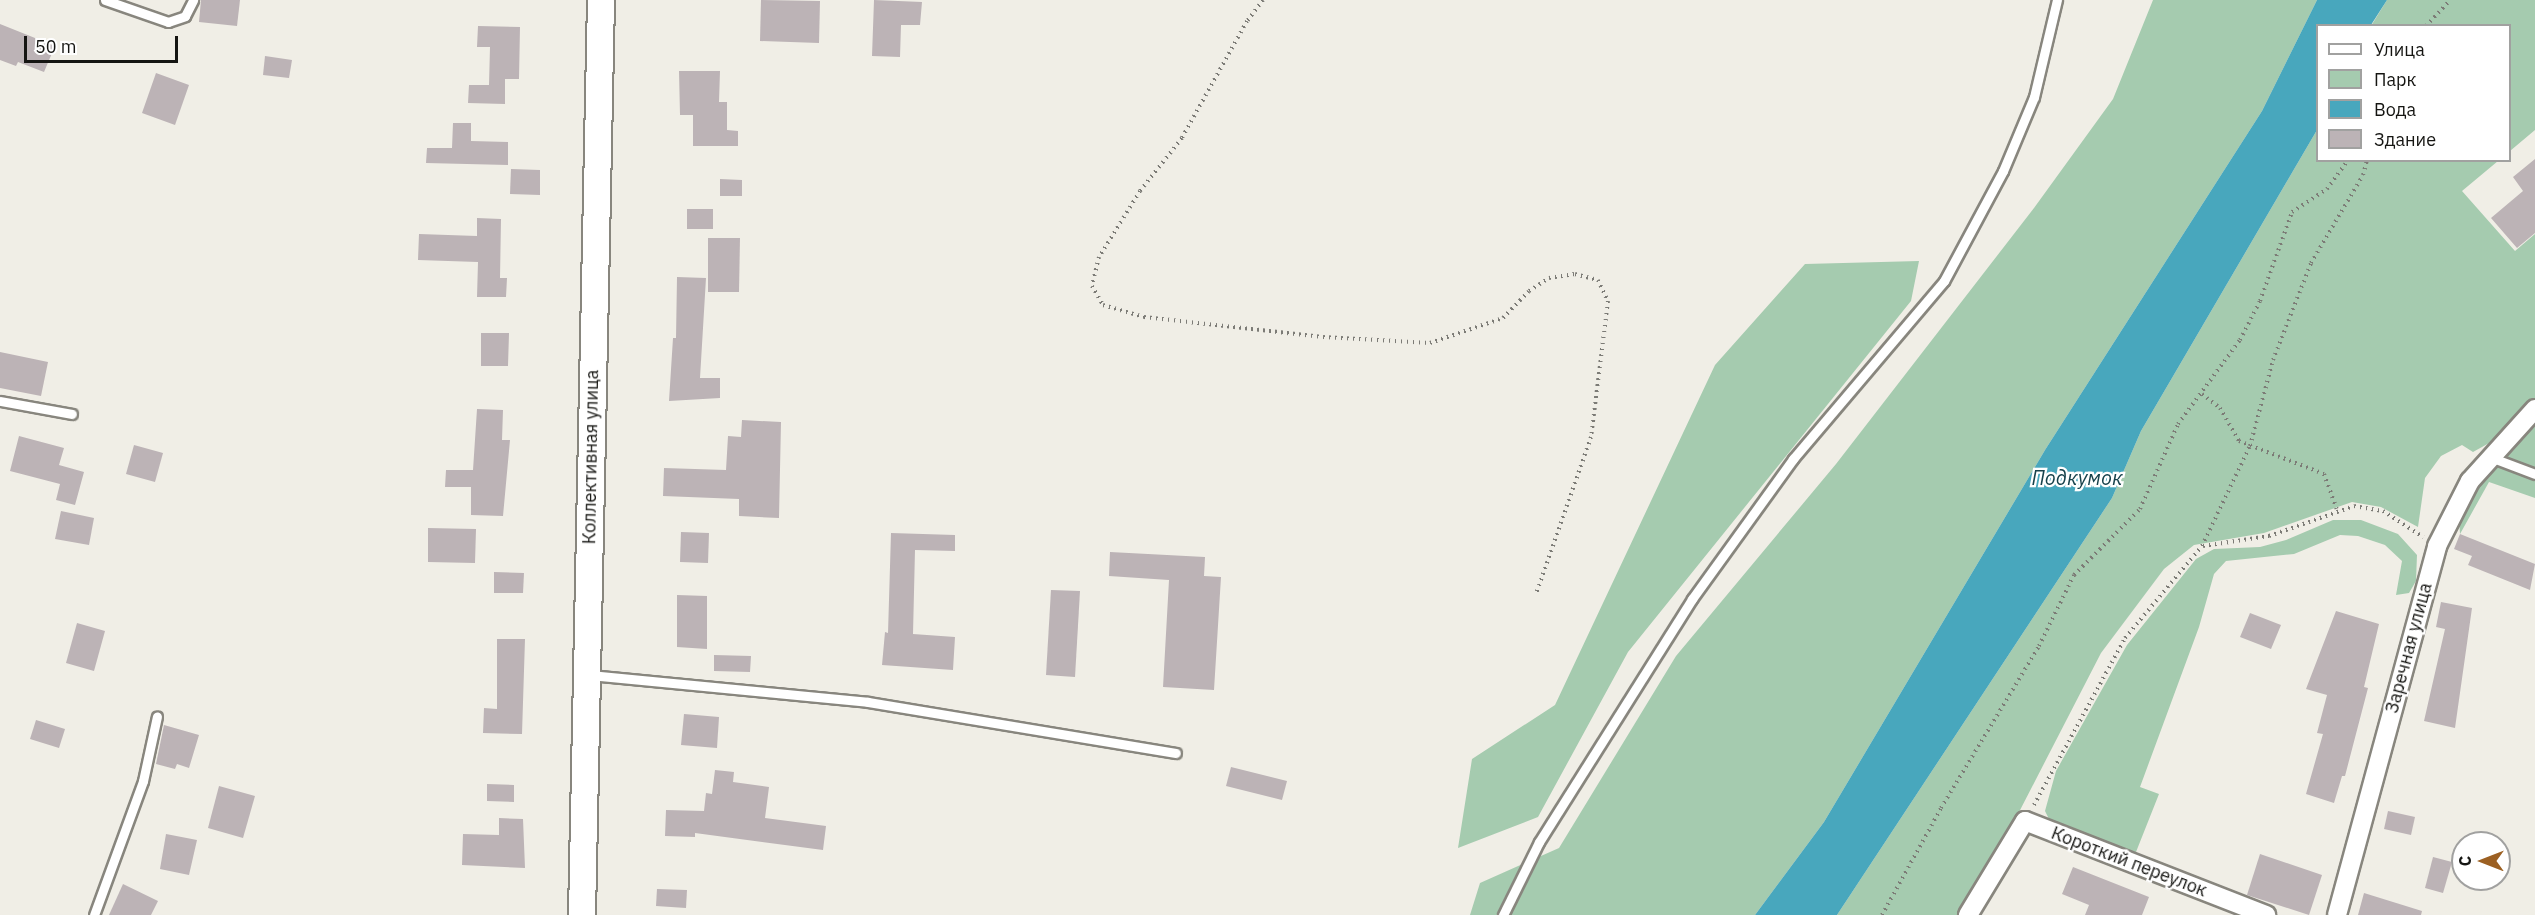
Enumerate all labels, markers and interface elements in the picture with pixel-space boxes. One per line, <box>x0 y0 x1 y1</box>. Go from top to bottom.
scale bar <box>27 24 182 62</box>
legend <box>2316 24 2511 162</box>
text: 50 m <box>35 35 77 58</box>
text: Улица <box>2374 38 2425 61</box>
text: Парк <box>2374 68 2416 91</box>
text: Вода <box>2374 98 2416 121</box>
text: Здание <box>2374 128 2436 151</box>
street label: Коллективная улица <box>579 369 603 545</box>
water label: Подкумок <box>2031 465 2123 489</box>
street label: Заречная улица <box>2381 580 2437 716</box>
street label: Короткий переулок <box>2048 822 2210 902</box>
north arrow <box>2451 831 2511 891</box>
text: С <box>2455 856 2475 866</box>

